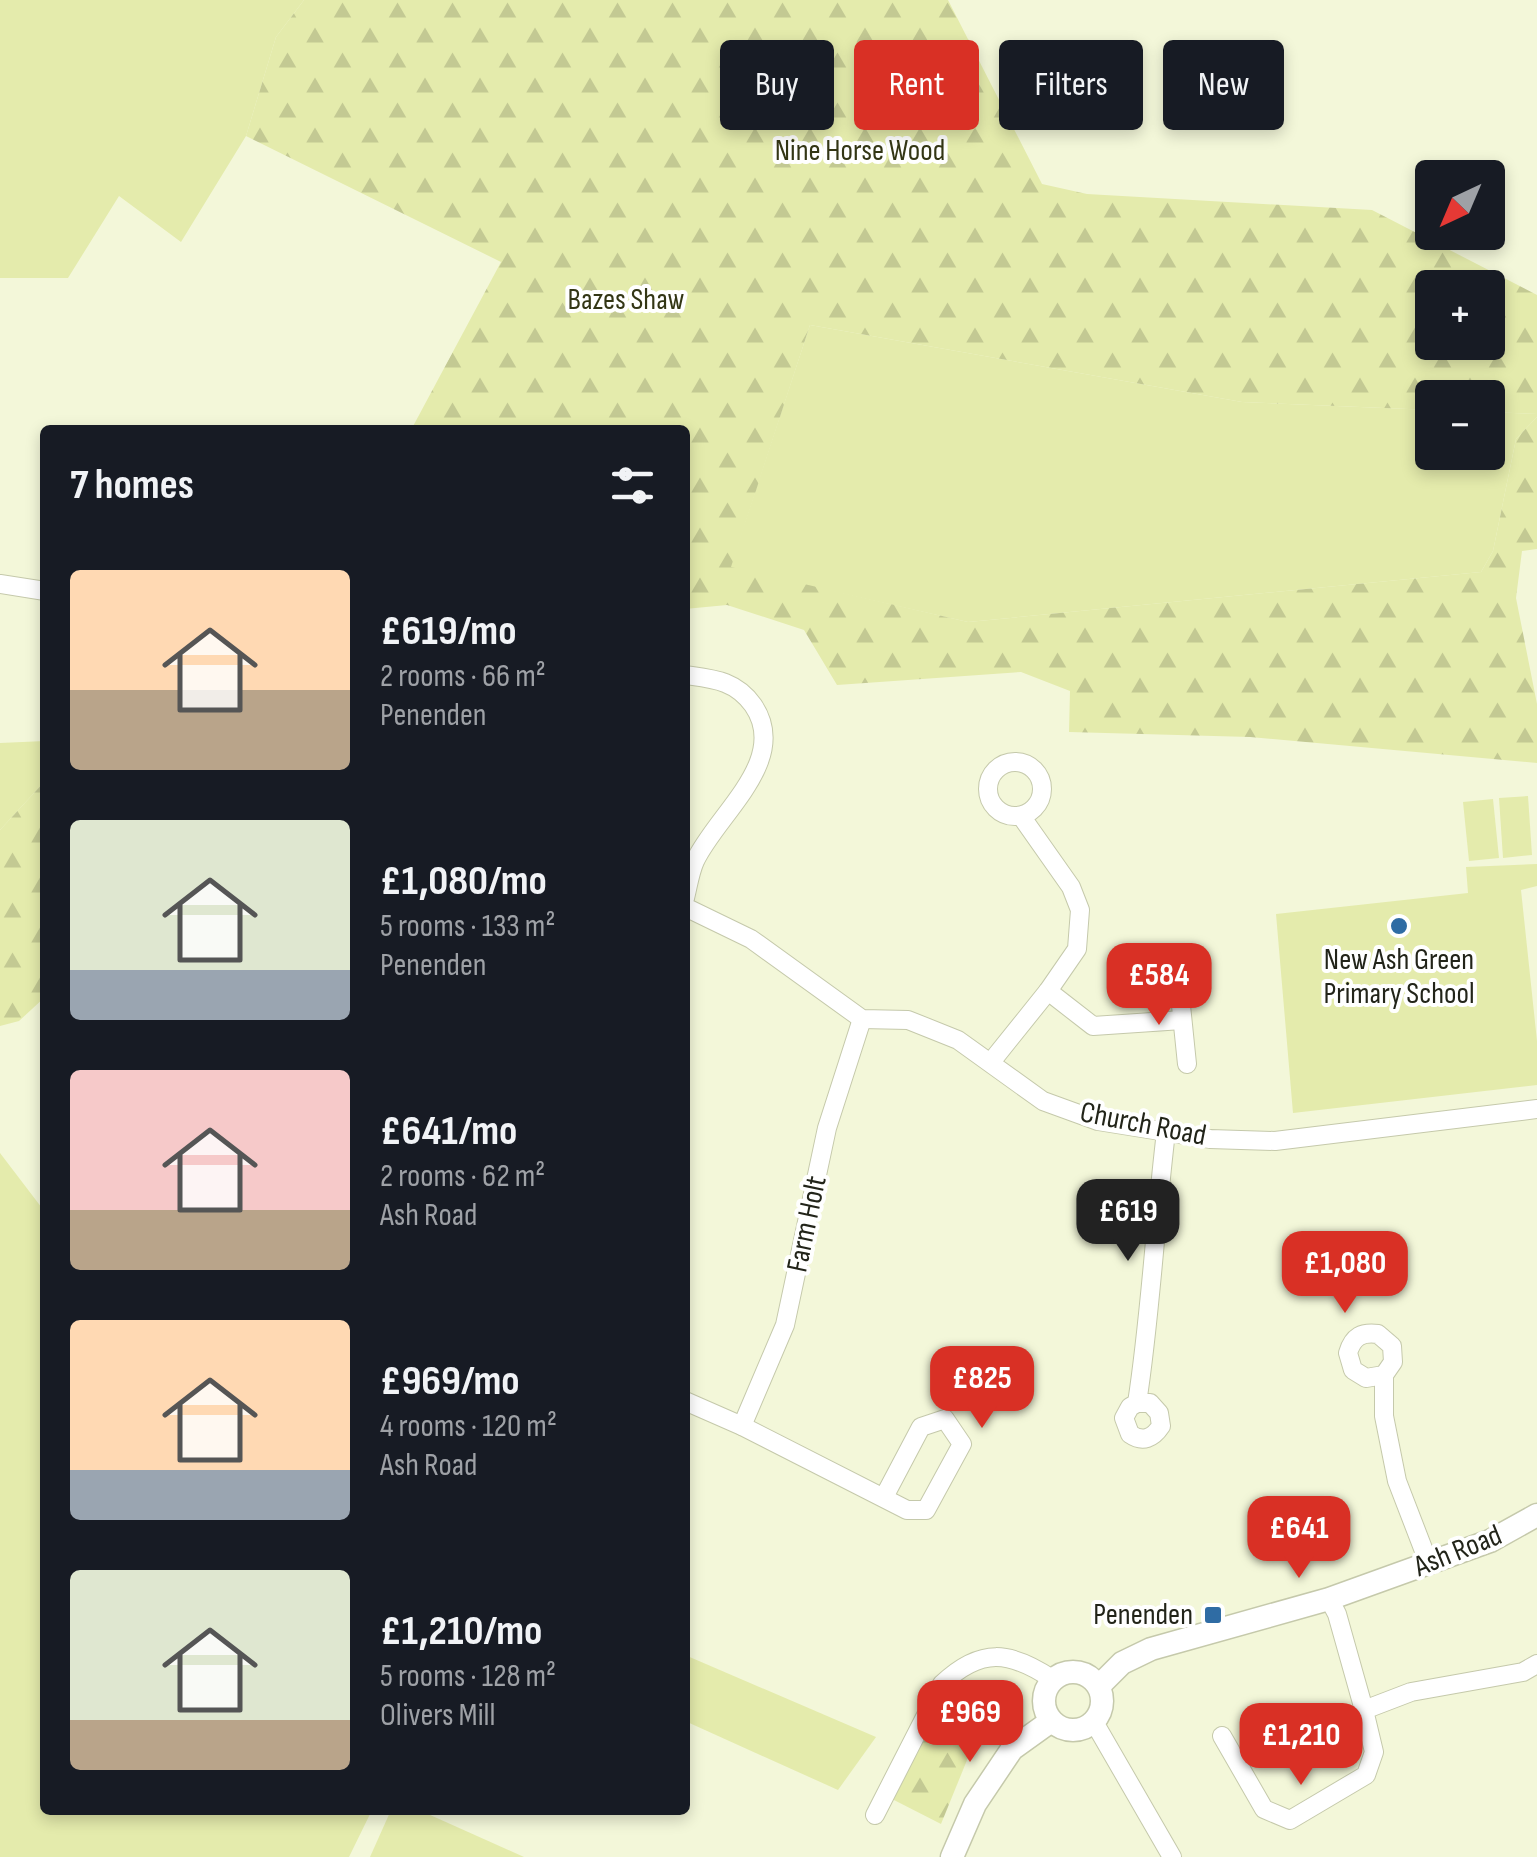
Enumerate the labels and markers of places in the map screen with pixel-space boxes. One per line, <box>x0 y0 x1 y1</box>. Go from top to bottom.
marker: New Ash Green Primary School <box>1388 915 1410 937</box>
place label: New Ash Green Primary School <box>1323 942 1475 1012</box>
pin: £584 <box>1100 943 1218 1028</box>
pin: £619 <box>1069 1179 1187 1264</box>
pin: £1,080 <box>1264 1231 1426 1316</box>
pin: £825 <box>923 1346 1041 1431</box>
pin: £641 <box>1240 1496 1358 1581</box>
place label: Penenden <box>1093 1597 1193 1633</box>
marker: Penenden <box>1202 1604 1224 1626</box>
pin: £969 <box>911 1680 1029 1765</box>
pin: £1,210 <box>1220 1703 1382 1788</box>

